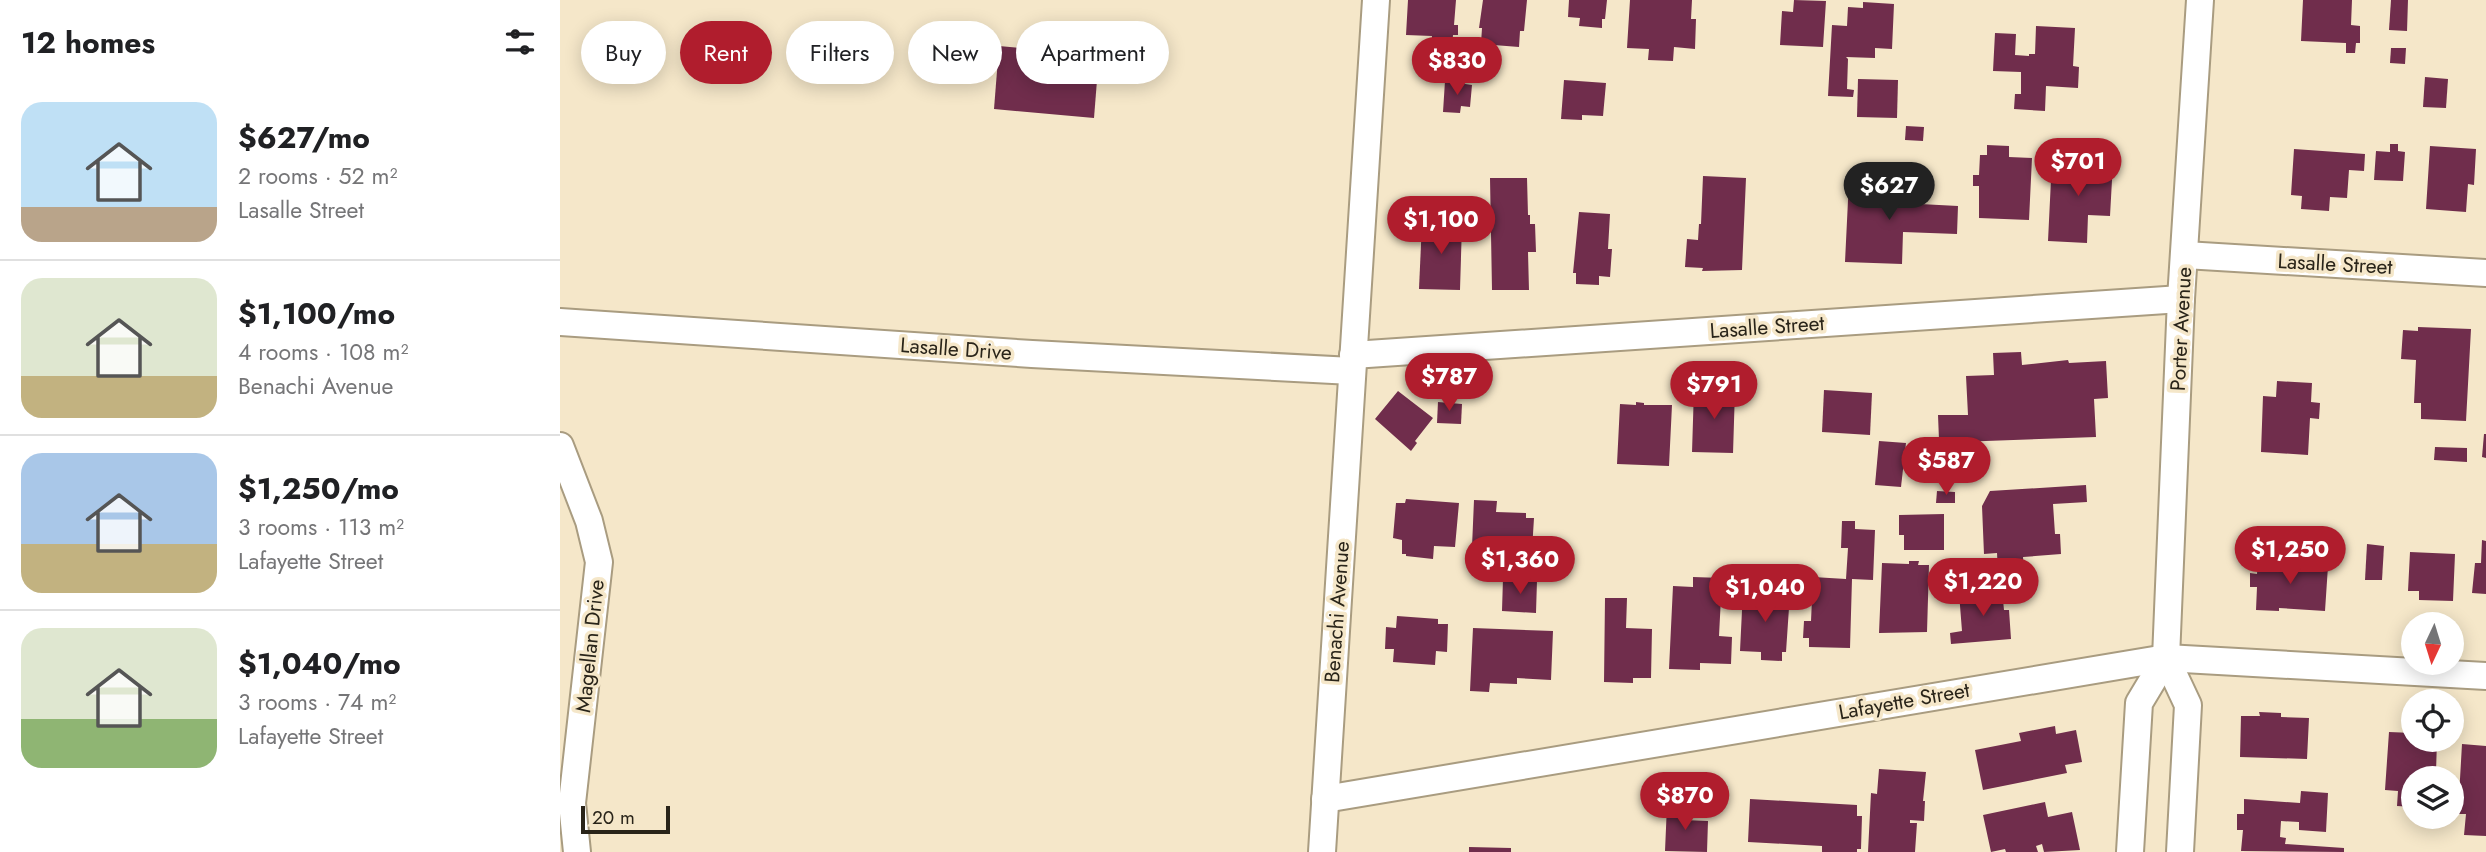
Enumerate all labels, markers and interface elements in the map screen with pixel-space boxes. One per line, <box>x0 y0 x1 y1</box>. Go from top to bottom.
text: 12 homes <box>21 21 155 64</box>
chip: Buy <box>581 21 666 84</box>
chip: Rent <box>680 21 772 84</box>
chip: Filters <box>786 21 894 84</box>
chip: New <box>908 21 1002 84</box>
chip: Apartment <box>1016 21 1169 84</box>
icon: filters <box>501 23 539 61</box>
pin: $830 <box>1416 38 1498 97</box>
text: $830 <box>1428 43 1486 77</box>
text: $627/mo <box>238 116 370 159</box>
icon: home <box>77 130 161 214</box>
pin: $701 <box>2037 138 2119 198</box>
text: $701 <box>2050 144 2106 178</box>
text: 2 rooms · 52 m² <box>238 159 397 193</box>
pin: $627 <box>1848 162 1930 222</box>
text: $627 <box>1860 168 1918 202</box>
text: Lasalle Street <box>238 193 364 227</box>
pin: $1,100 <box>1384 196 1498 256</box>
text: $1,100 <box>1403 202 1479 236</box>
street label: Lasalle Street <box>2277 246 2393 282</box>
street label: Porter Avenue <box>2163 266 2199 392</box>
text: $1,100/mo <box>238 292 395 335</box>
icon: home <box>77 306 161 390</box>
street label: Lasalle Street <box>1709 308 1825 346</box>
street label: Lasalle Drive <box>899 330 1013 368</box>
text: 4 rooms · 108 m² <box>238 335 408 369</box>
pin: $787 <box>1408 354 1490 413</box>
text: $787 <box>1421 359 1477 393</box>
pin: $791 <box>1673 362 1755 421</box>
text: $791 <box>1686 367 1742 401</box>
text: Benachi Avenue <box>238 369 393 403</box>
pin: $587 <box>1905 438 1987 497</box>
text: $587 <box>1917 443 1975 477</box>
text: $1,250/mo <box>238 467 399 510</box>
icon: home <box>77 481 161 565</box>
text: 3 rooms · 113 m² <box>238 510 404 544</box>
pin: $1,250 <box>2233 526 2347 586</box>
text: $1,250 <box>2251 532 2329 566</box>
pin: $1,360 <box>1463 536 1577 596</box>
street label: Benachi Avenue <box>1317 540 1357 684</box>
text: $1,360 <box>1481 542 1559 576</box>
text: Lafayette Street <box>238 544 383 578</box>
pin: $1,220 <box>1926 558 2040 618</box>
pin: $1,040 <box>1708 564 1822 624</box>
text: $1,220 <box>1944 564 2022 598</box>
text: $1,040 <box>1725 570 1805 604</box>
street label: Magellan Drive <box>568 578 612 714</box>
north arrow <box>2401 612 2464 676</box>
map controls <box>2401 612 2464 829</box>
text: $1,040/mo <box>238 642 401 685</box>
icon: home <box>77 656 161 740</box>
street label: Lafayette Street <box>1836 675 1972 727</box>
text: 3 rooms · 74 m² <box>238 685 396 719</box>
button: locate <box>2401 689 2464 752</box>
text: Lafayette Street <box>238 719 383 753</box>
button: layers <box>2401 766 2464 829</box>
pin: $870 <box>1644 772 1726 832</box>
text: $870 <box>1656 778 1714 812</box>
scale bar <box>581 803 670 835</box>
text: 20 m <box>592 804 635 831</box>

